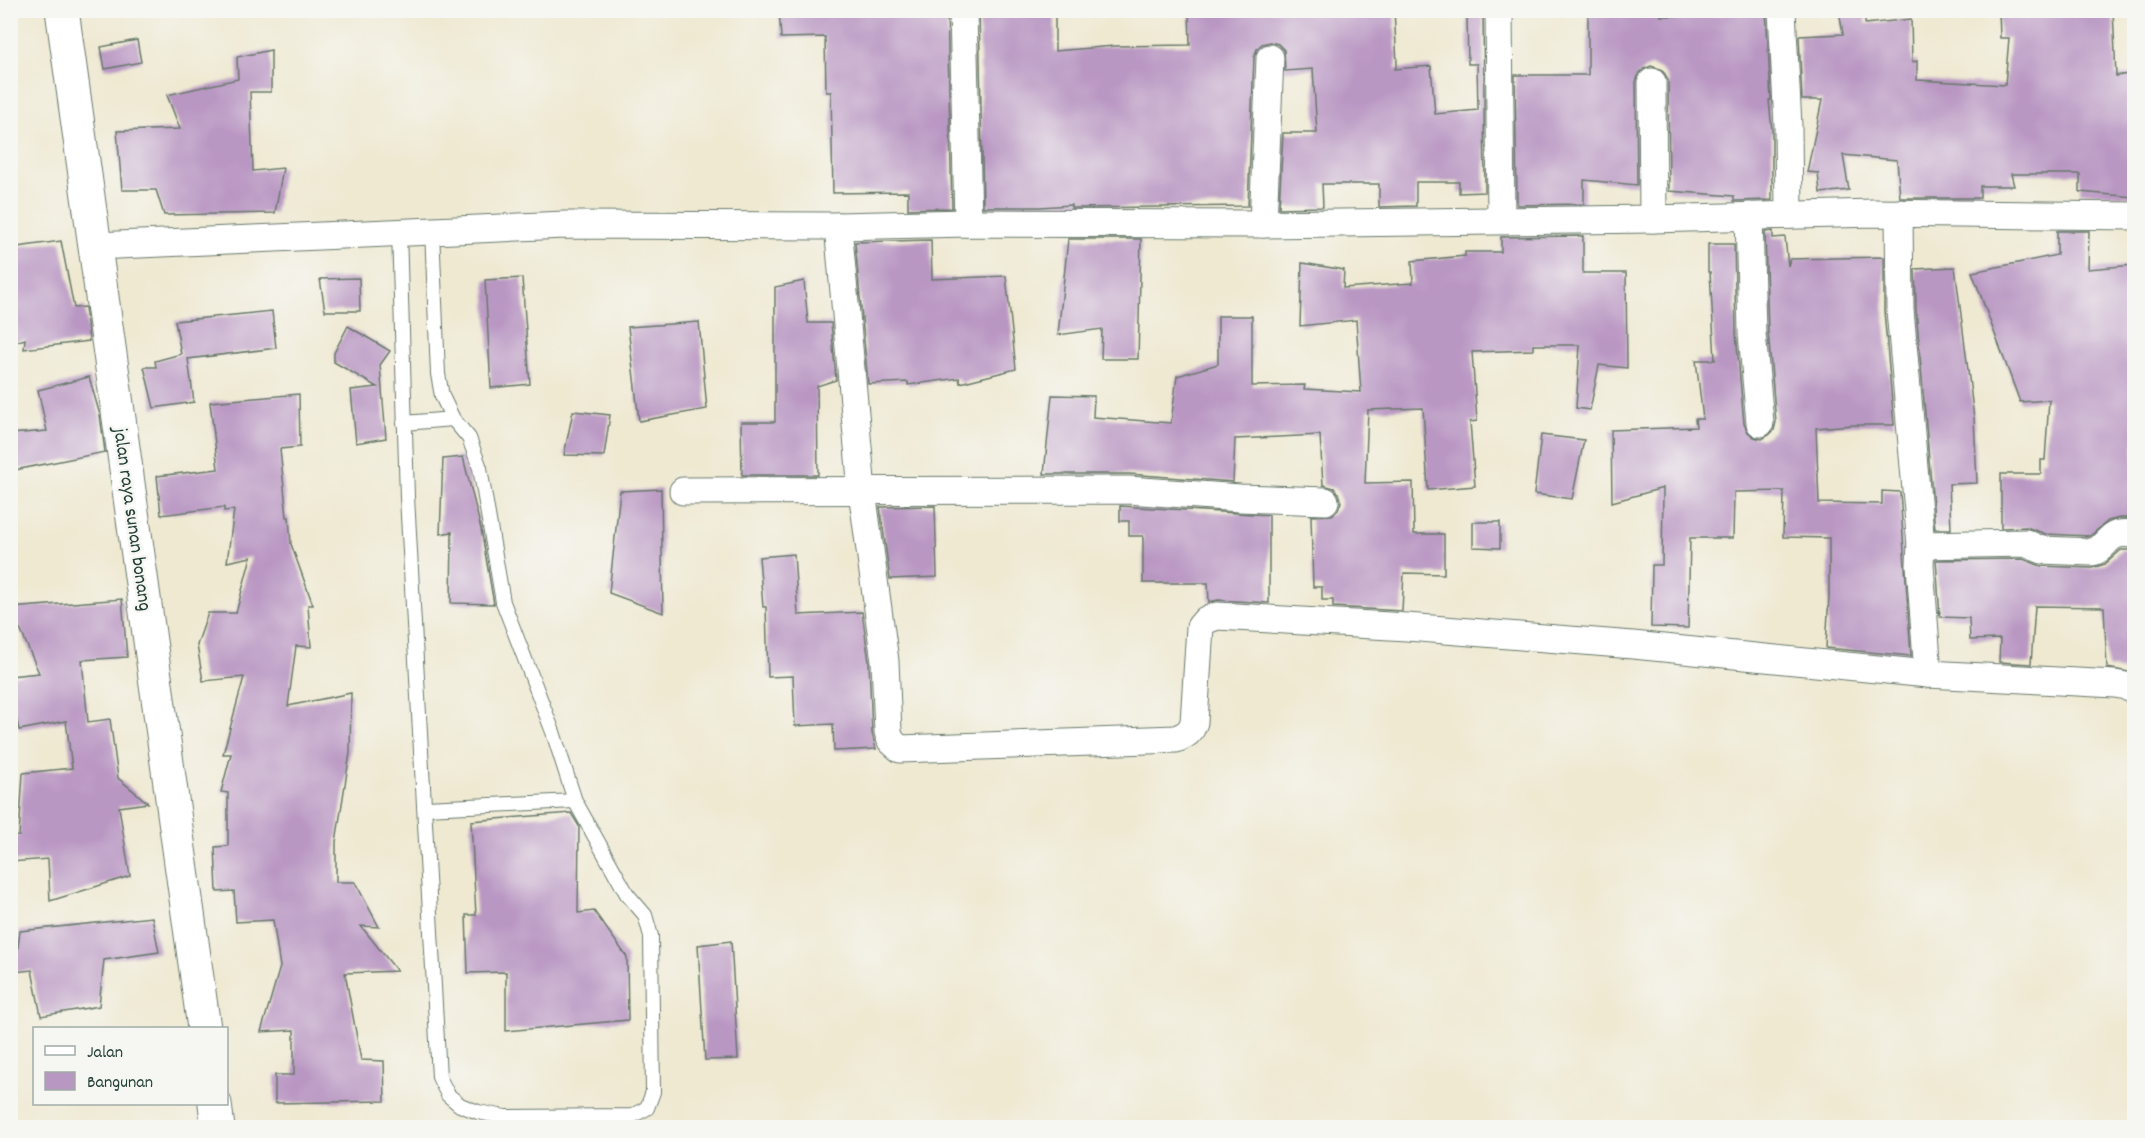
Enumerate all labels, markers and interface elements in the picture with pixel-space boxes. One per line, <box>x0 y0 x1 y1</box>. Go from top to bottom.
street label: jalan raya sunan bonang <box>104 424 158 613</box>
legend <box>33 1027 228 1105</box>
text: Jalan <box>87 1041 123 1066</box>
text: Bangunan <box>87 1071 153 1096</box>

